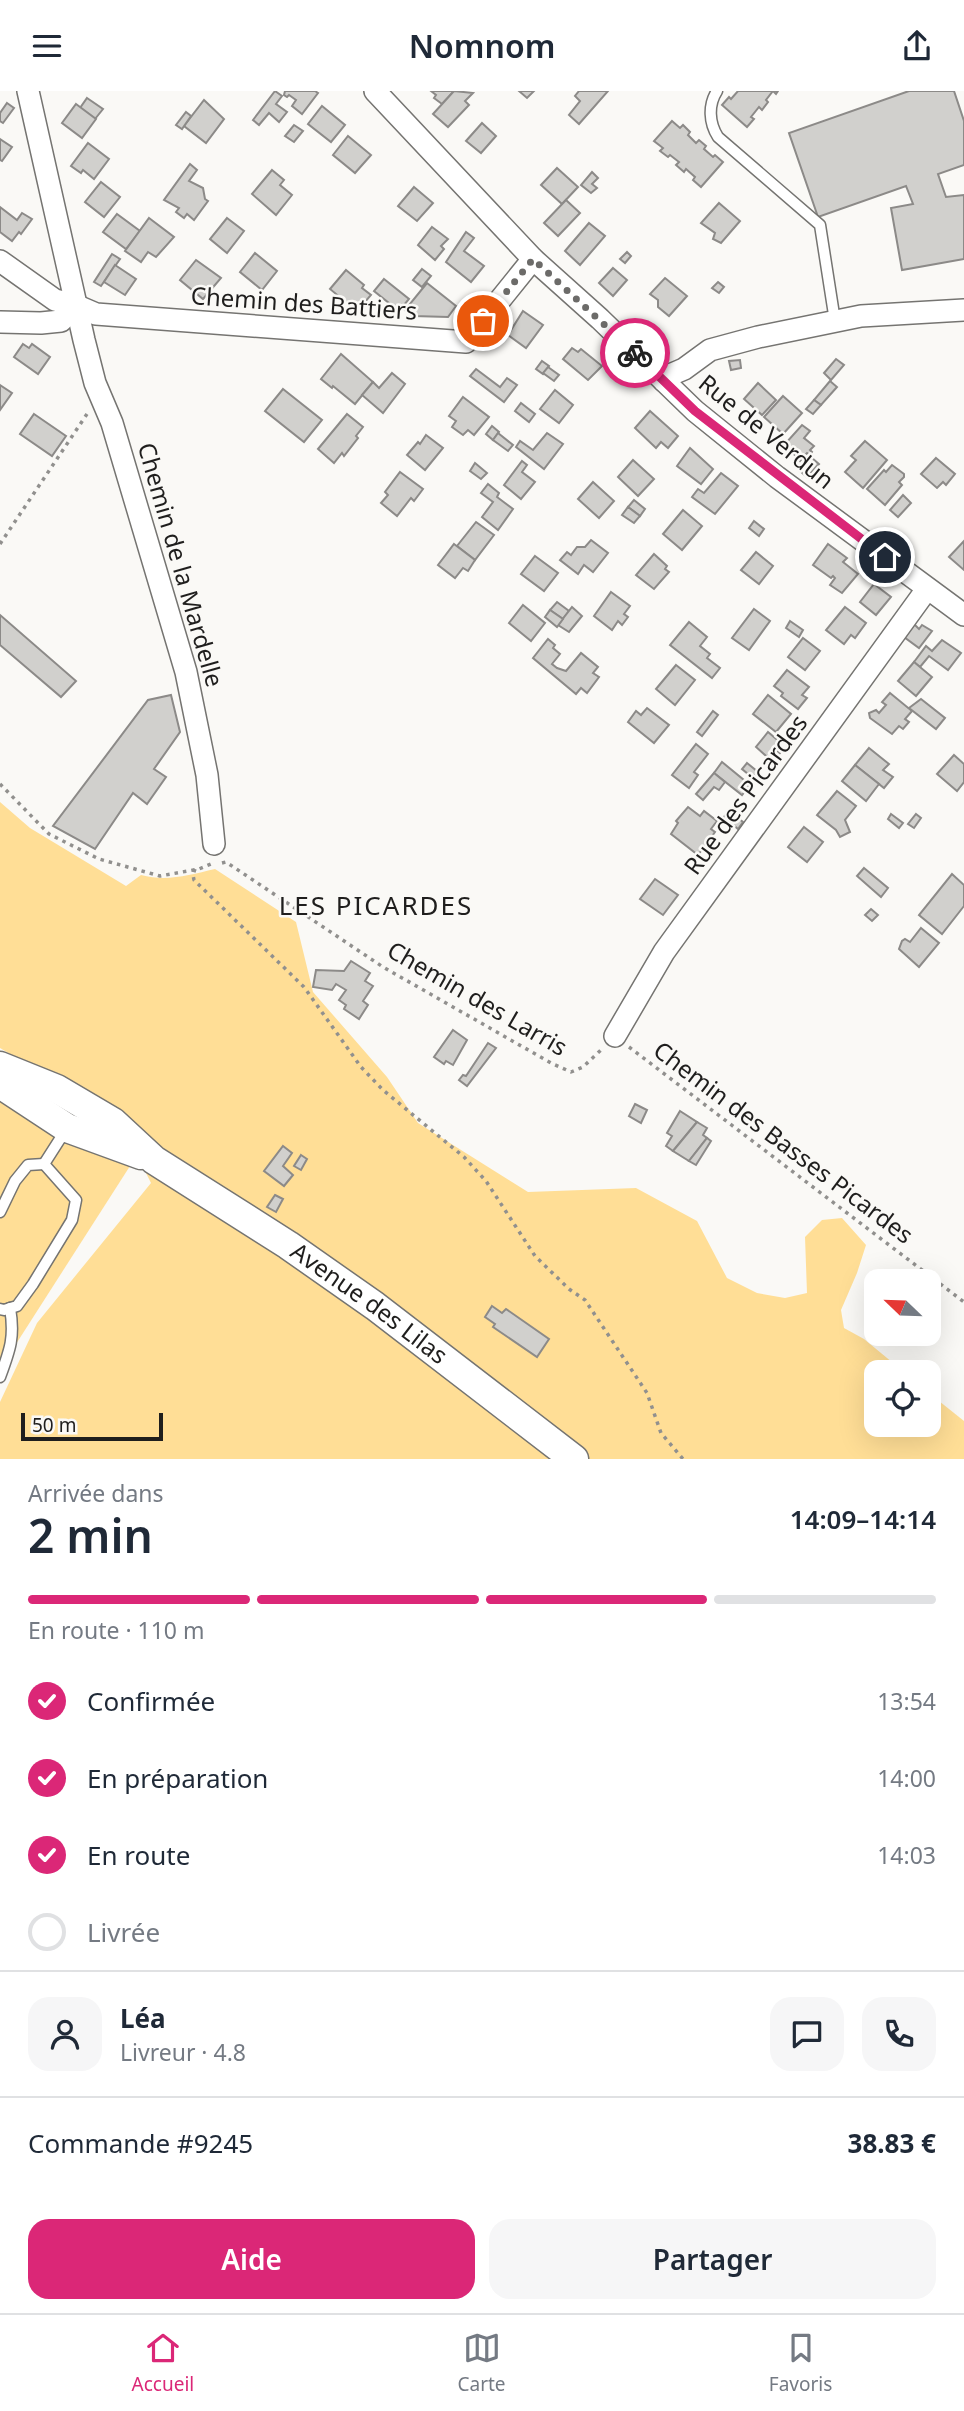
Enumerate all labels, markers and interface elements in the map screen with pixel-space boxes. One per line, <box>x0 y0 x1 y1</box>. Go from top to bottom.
text: Nomnom <box>409 24 555 67</box>
icon: menu <box>28 27 66 65</box>
icon: share <box>898 27 936 65</box>
street label: Chemin des Battiers <box>190 278 418 327</box>
pin <box>453 291 513 351</box>
icon: bag <box>464 302 502 340</box>
courier <box>600 318 670 388</box>
icon: bike <box>616 334 654 372</box>
street label: Rue de Verdun <box>692 366 842 496</box>
street label: Chemin de la Mardelle <box>131 439 232 691</box>
pin <box>855 527 915 587</box>
icon: home <box>866 538 904 576</box>
street label: Rue des Picardes <box>675 707 814 881</box>
district label: LES PICARDES <box>279 887 473 923</box>
street label: Chemin des Larris <box>382 933 574 1063</box>
street label: Chemin des Basses Picardes <box>647 1033 921 1251</box>
street label: Avenue des Lilas <box>285 1234 455 1371</box>
north arrow <box>864 1269 942 1346</box>
map controls <box>864 1269 941 1437</box>
button: locate <box>864 1360 941 1437</box>
scale bar <box>21 1410 163 1442</box>
text: 50 m <box>32 1412 76 1438</box>
text: Arrivée dans <box>28 1477 164 1509</box>
text: 14:09–14:14 <box>790 1501 936 1537</box>
text: 2 min <box>28 1504 153 1566</box>
text: En route · 110 m <box>28 1614 205 1646</box>
icon: check <box>28 1682 66 1720</box>
text: Confirmée <box>87 1683 215 1719</box>
text: 13:54 <box>877 1685 936 1717</box>
icon: check <box>28 1759 66 1797</box>
text: En préparation <box>87 1760 268 1796</box>
text: 14:00 <box>877 1762 936 1794</box>
icon: check <box>28 1836 66 1874</box>
text: En route <box>87 1837 190 1873</box>
text: 14:03 <box>877 1839 936 1871</box>
text: Livrée <box>87 1914 160 1950</box>
button: person <box>28 1997 102 2071</box>
button: chat <box>770 1997 844 2071</box>
button: phone <box>862 1997 936 2071</box>
text: Léa <box>120 2000 166 2036</box>
text: Livreur · 4.8 <box>120 2036 246 2068</box>
text: Commande #9245 <box>28 2125 253 2161</box>
text: 38.83 € <box>848 2125 936 2161</box>
button: Aide <box>28 2219 475 2299</box>
button: Partager <box>489 2219 936 2299</box>
tab: Accueil <box>132 2329 194 2397</box>
tab: Carte <box>458 2329 506 2397</box>
tab: Favoris <box>769 2329 832 2397</box>

